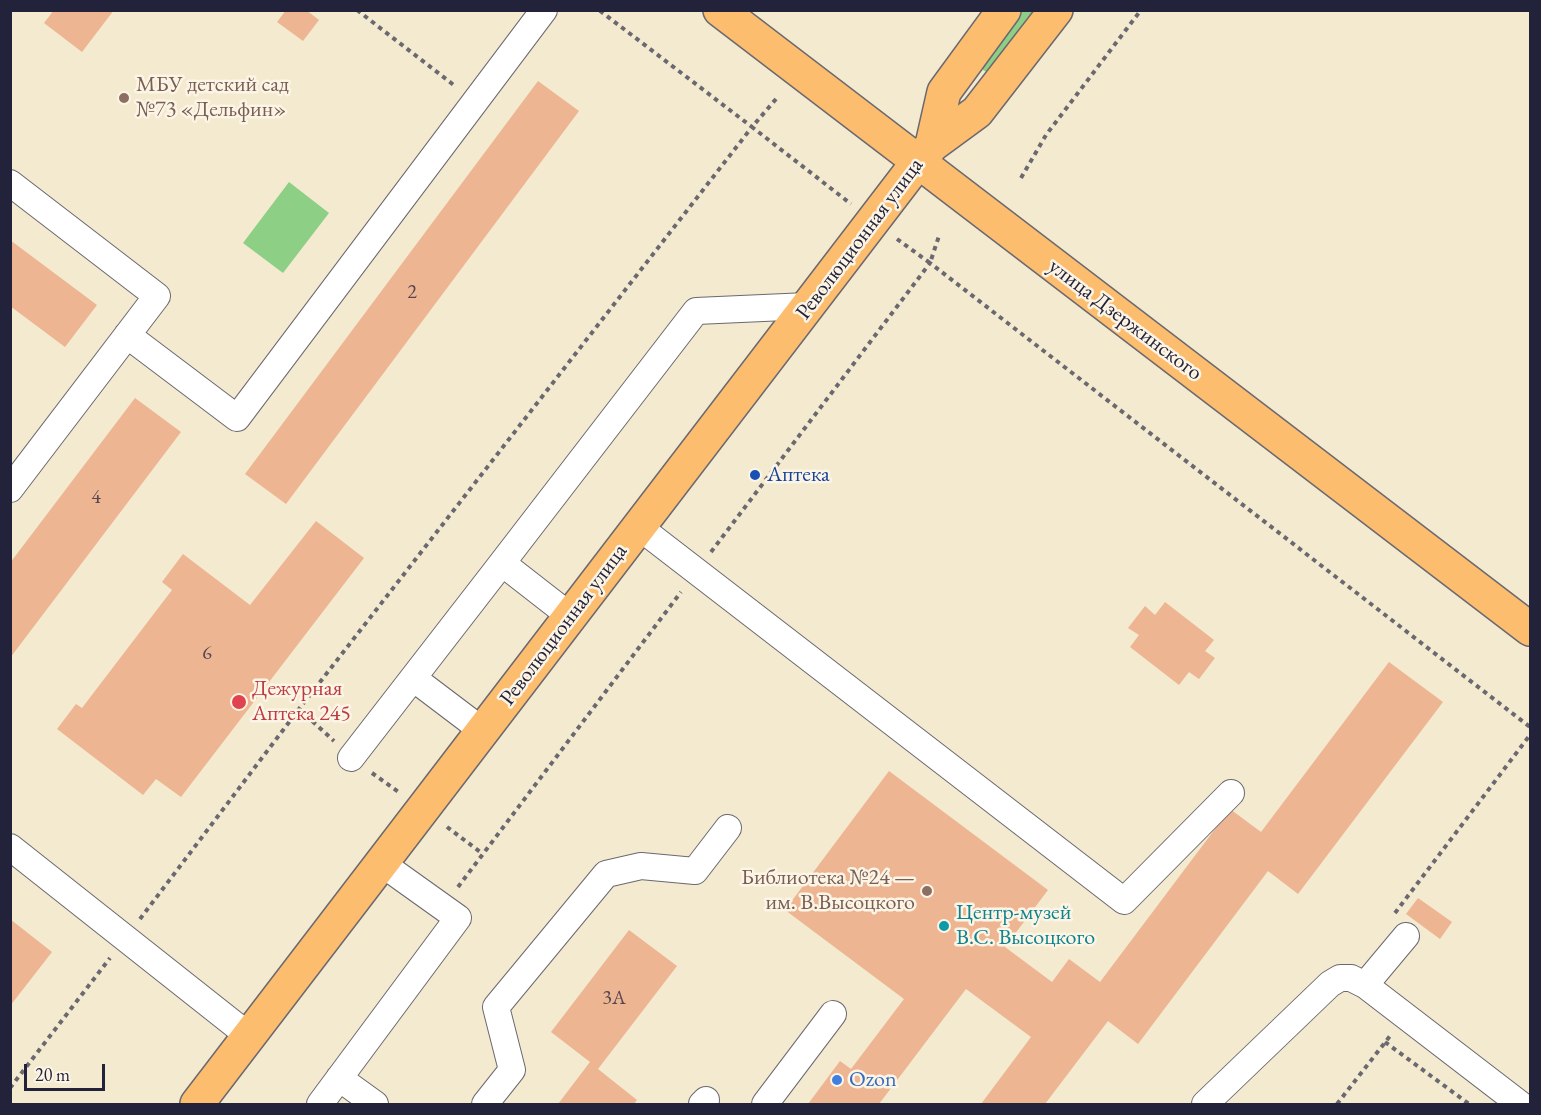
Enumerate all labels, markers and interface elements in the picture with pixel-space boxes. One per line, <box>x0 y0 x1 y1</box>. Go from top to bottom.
place label: МБУ детский сад №73 «Дельфин» <box>136 72 289 124</box>
marker: МБУ детский сад №73 «Дельфин» <box>117 91 131 105</box>
street label: Революционная улица <box>791 153 929 325</box>
street label: улица Дзержинского <box>1043 254 1207 386</box>
house number: 2 <box>407 281 417 305</box>
place label: Аптека <box>767 462 830 488</box>
marker: Аптека <box>748 468 762 482</box>
house number: 4 <box>91 486 101 510</box>
street label: Революционная улица <box>495 539 633 711</box>
house number: 6 <box>202 642 212 666</box>
place label: Дежурная Аптека 245 <box>252 676 351 728</box>
marker: Дежурная Аптека 245 <box>230 693 248 711</box>
place label: Библиотека №24 — им. В.Высоцкого <box>741 865 915 916</box>
marker: Библиотека №24 — им. В.Высоцкого <box>920 884 934 898</box>
place label: Центр-музей В.С. Высоцкого <box>956 900 1095 951</box>
marker: Центр-музей В.С. Высоцкого <box>937 919 951 933</box>
house number: 3А <box>602 987 626 1011</box>
scale bar <box>27 1052 108 1090</box>
text: 20 m <box>35 1063 70 1086</box>
place label: Ozon <box>849 1067 897 1093</box>
marker: Ozon <box>830 1073 844 1087</box>

